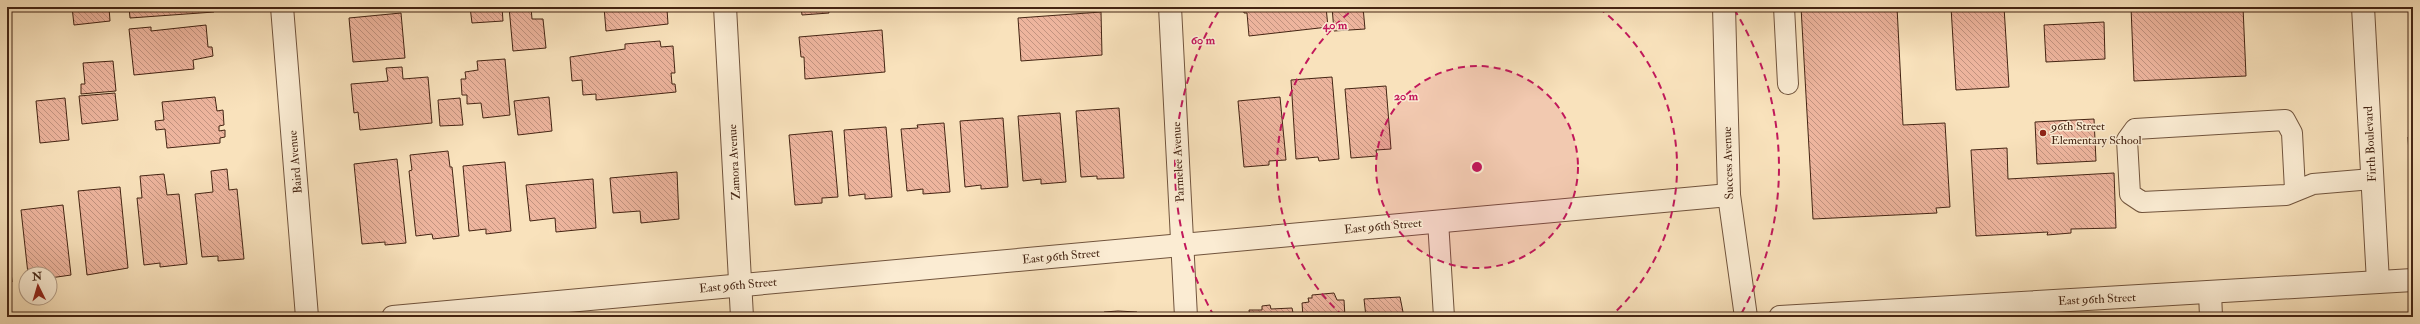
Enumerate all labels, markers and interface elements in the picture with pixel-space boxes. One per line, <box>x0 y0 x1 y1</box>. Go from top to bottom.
text: 40 m <box>1322 18 1348 33</box>
text: 60 m <box>1191 33 1216 48</box>
text: 20 m <box>1394 89 1419 104</box>
street label: Firth Boulevard <box>2361 106 2380 182</box>
place label: 96th Street Elementary School <box>2050 119 2142 148</box>
street label: Parmelee Avenue <box>1169 121 1188 203</box>
street label: Zamora Avenue <box>725 124 744 200</box>
street label: Success Avenue <box>1720 126 1737 200</box>
marker: 96th Street Elementary School <box>2038 128 2048 138</box>
street label: Baird Avenue <box>285 130 306 194</box>
centre of rings <box>1470 160 1484 174</box>
street label: East 96th Street <box>1344 216 1423 237</box>
street label: East 96th Street <box>1022 246 1101 267</box>
north arrow <box>18 266 58 306</box>
text: N <box>31 270 44 284</box>
street label: East 96th Street <box>699 275 778 296</box>
street label: East 96th Street <box>2058 290 2136 309</box>

